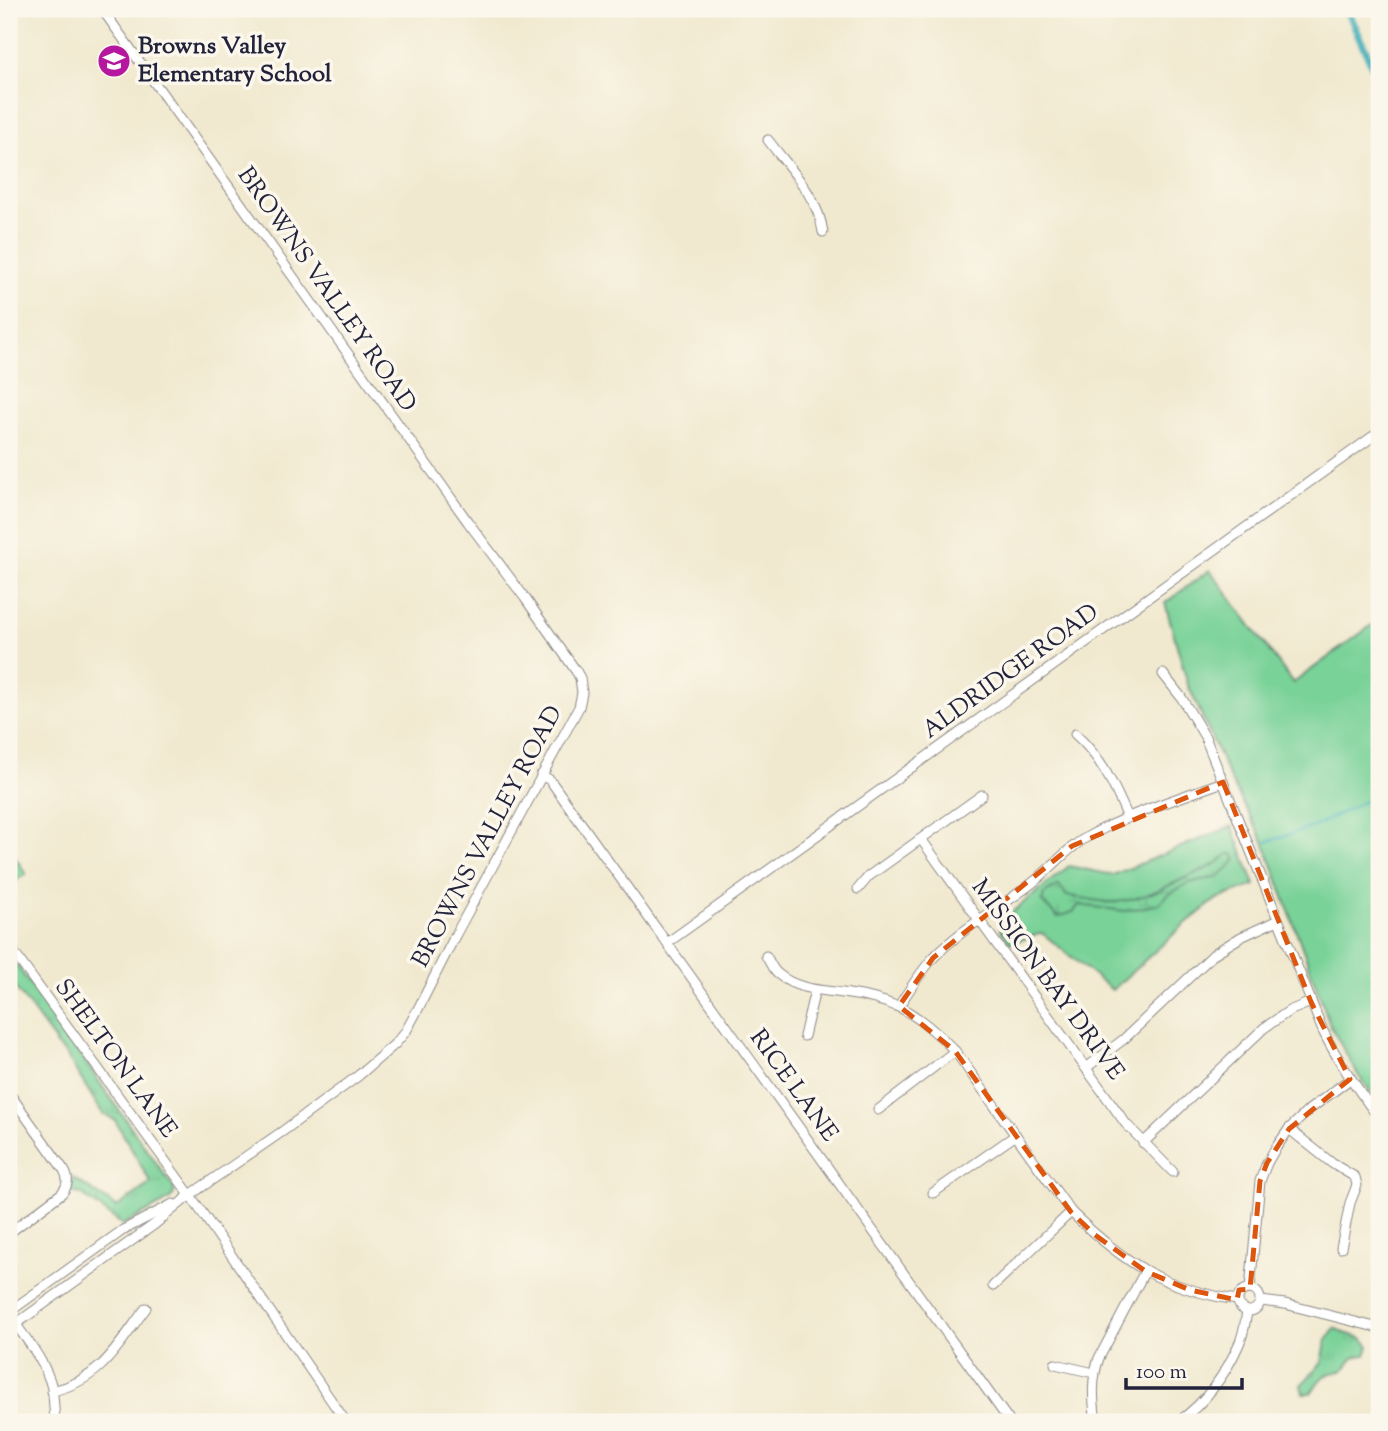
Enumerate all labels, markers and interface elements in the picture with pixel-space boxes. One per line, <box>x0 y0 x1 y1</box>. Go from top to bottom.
place label: Browns Valley Elementary School <box>138 30 332 92</box>
school or university icon: Browns Valley Elementary School <box>95 42 133 80</box>
street label: BROWNS VALLEY ROAD <box>228 161 424 419</box>
street label: ALDRIDGE ROAD <box>916 596 1106 748</box>
street label: BROWNS VALLEY ROAD <box>404 700 572 974</box>
street label: MISSION BAY DRIVE <box>962 872 1132 1088</box>
street label: SHELTON LANE <box>46 973 185 1146</box>
street label: RICE LANE <box>741 1023 846 1150</box>
scale bar <box>1126 1347 1241 1391</box>
text: 100 m <box>1136 1358 1187 1388</box>

